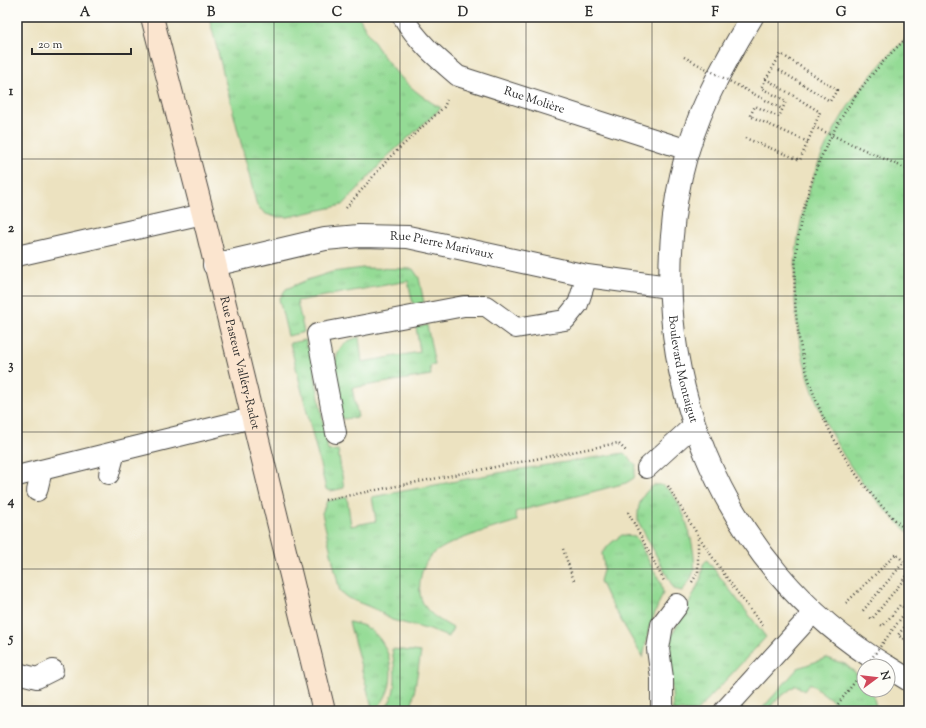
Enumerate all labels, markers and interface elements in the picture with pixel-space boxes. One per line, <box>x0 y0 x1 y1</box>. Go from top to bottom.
text: A <box>80 4 91 22</box>
text: B <box>207 4 216 22</box>
text: C <box>332 4 342 22</box>
text: D <box>458 4 468 22</box>
text: E <box>585 4 593 22</box>
text: F <box>711 4 719 22</box>
text: G <box>836 4 847 22</box>
scale bar <box>32 30 131 56</box>
text: 20 m <box>38 36 63 54</box>
street label: Rue Molière <box>501 82 567 119</box>
text: 1 <box>9 83 14 101</box>
text: 2 <box>8 220 15 238</box>
street label: Rue Pierre Marivaux <box>390 228 496 265</box>
street label: Rue Pasteur Valléry-Radot <box>214 295 264 431</box>
street label: Boulevard Montaigut <box>663 315 702 425</box>
text: 3 <box>8 357 14 375</box>
text: 4 <box>7 493 15 511</box>
text: 5 <box>8 630 14 648</box>
north arrow <box>856 658 896 698</box>
text: N <box>876 668 894 682</box>

